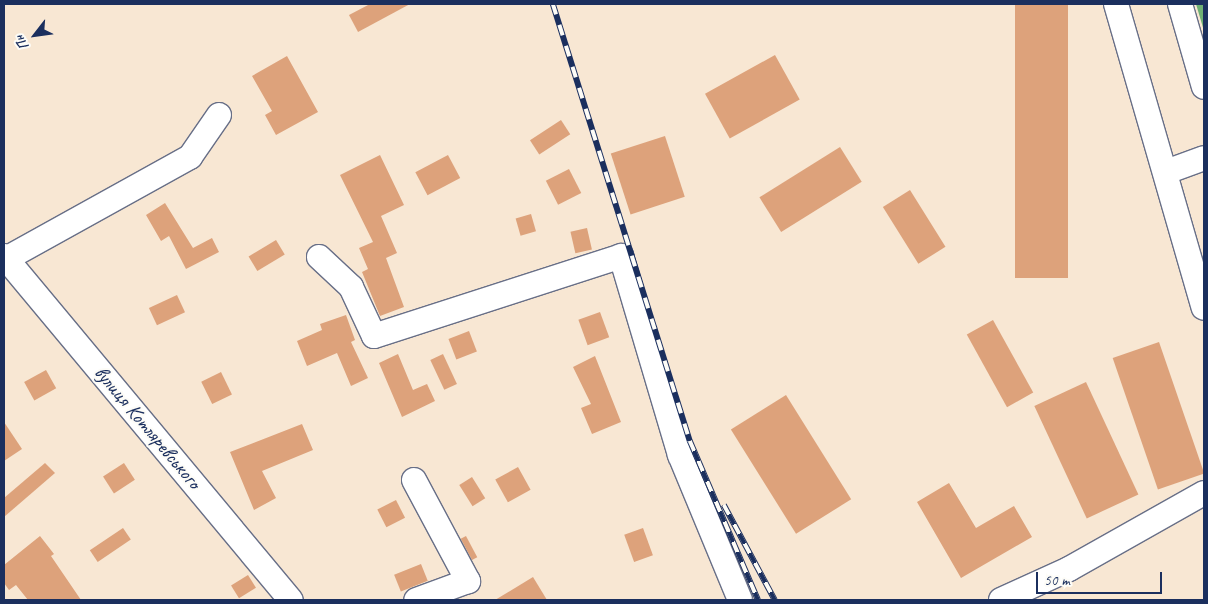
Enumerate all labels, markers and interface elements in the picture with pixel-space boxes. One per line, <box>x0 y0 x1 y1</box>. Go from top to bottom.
north arrow <box>10 10 60 60</box>
text: Пн <box>11 32 33 53</box>
street label: вулиця Котляревського <box>89 360 207 494</box>
scale bar <box>1038 562 1164 594</box>
text: 50 m <box>1044 571 1070 590</box>

